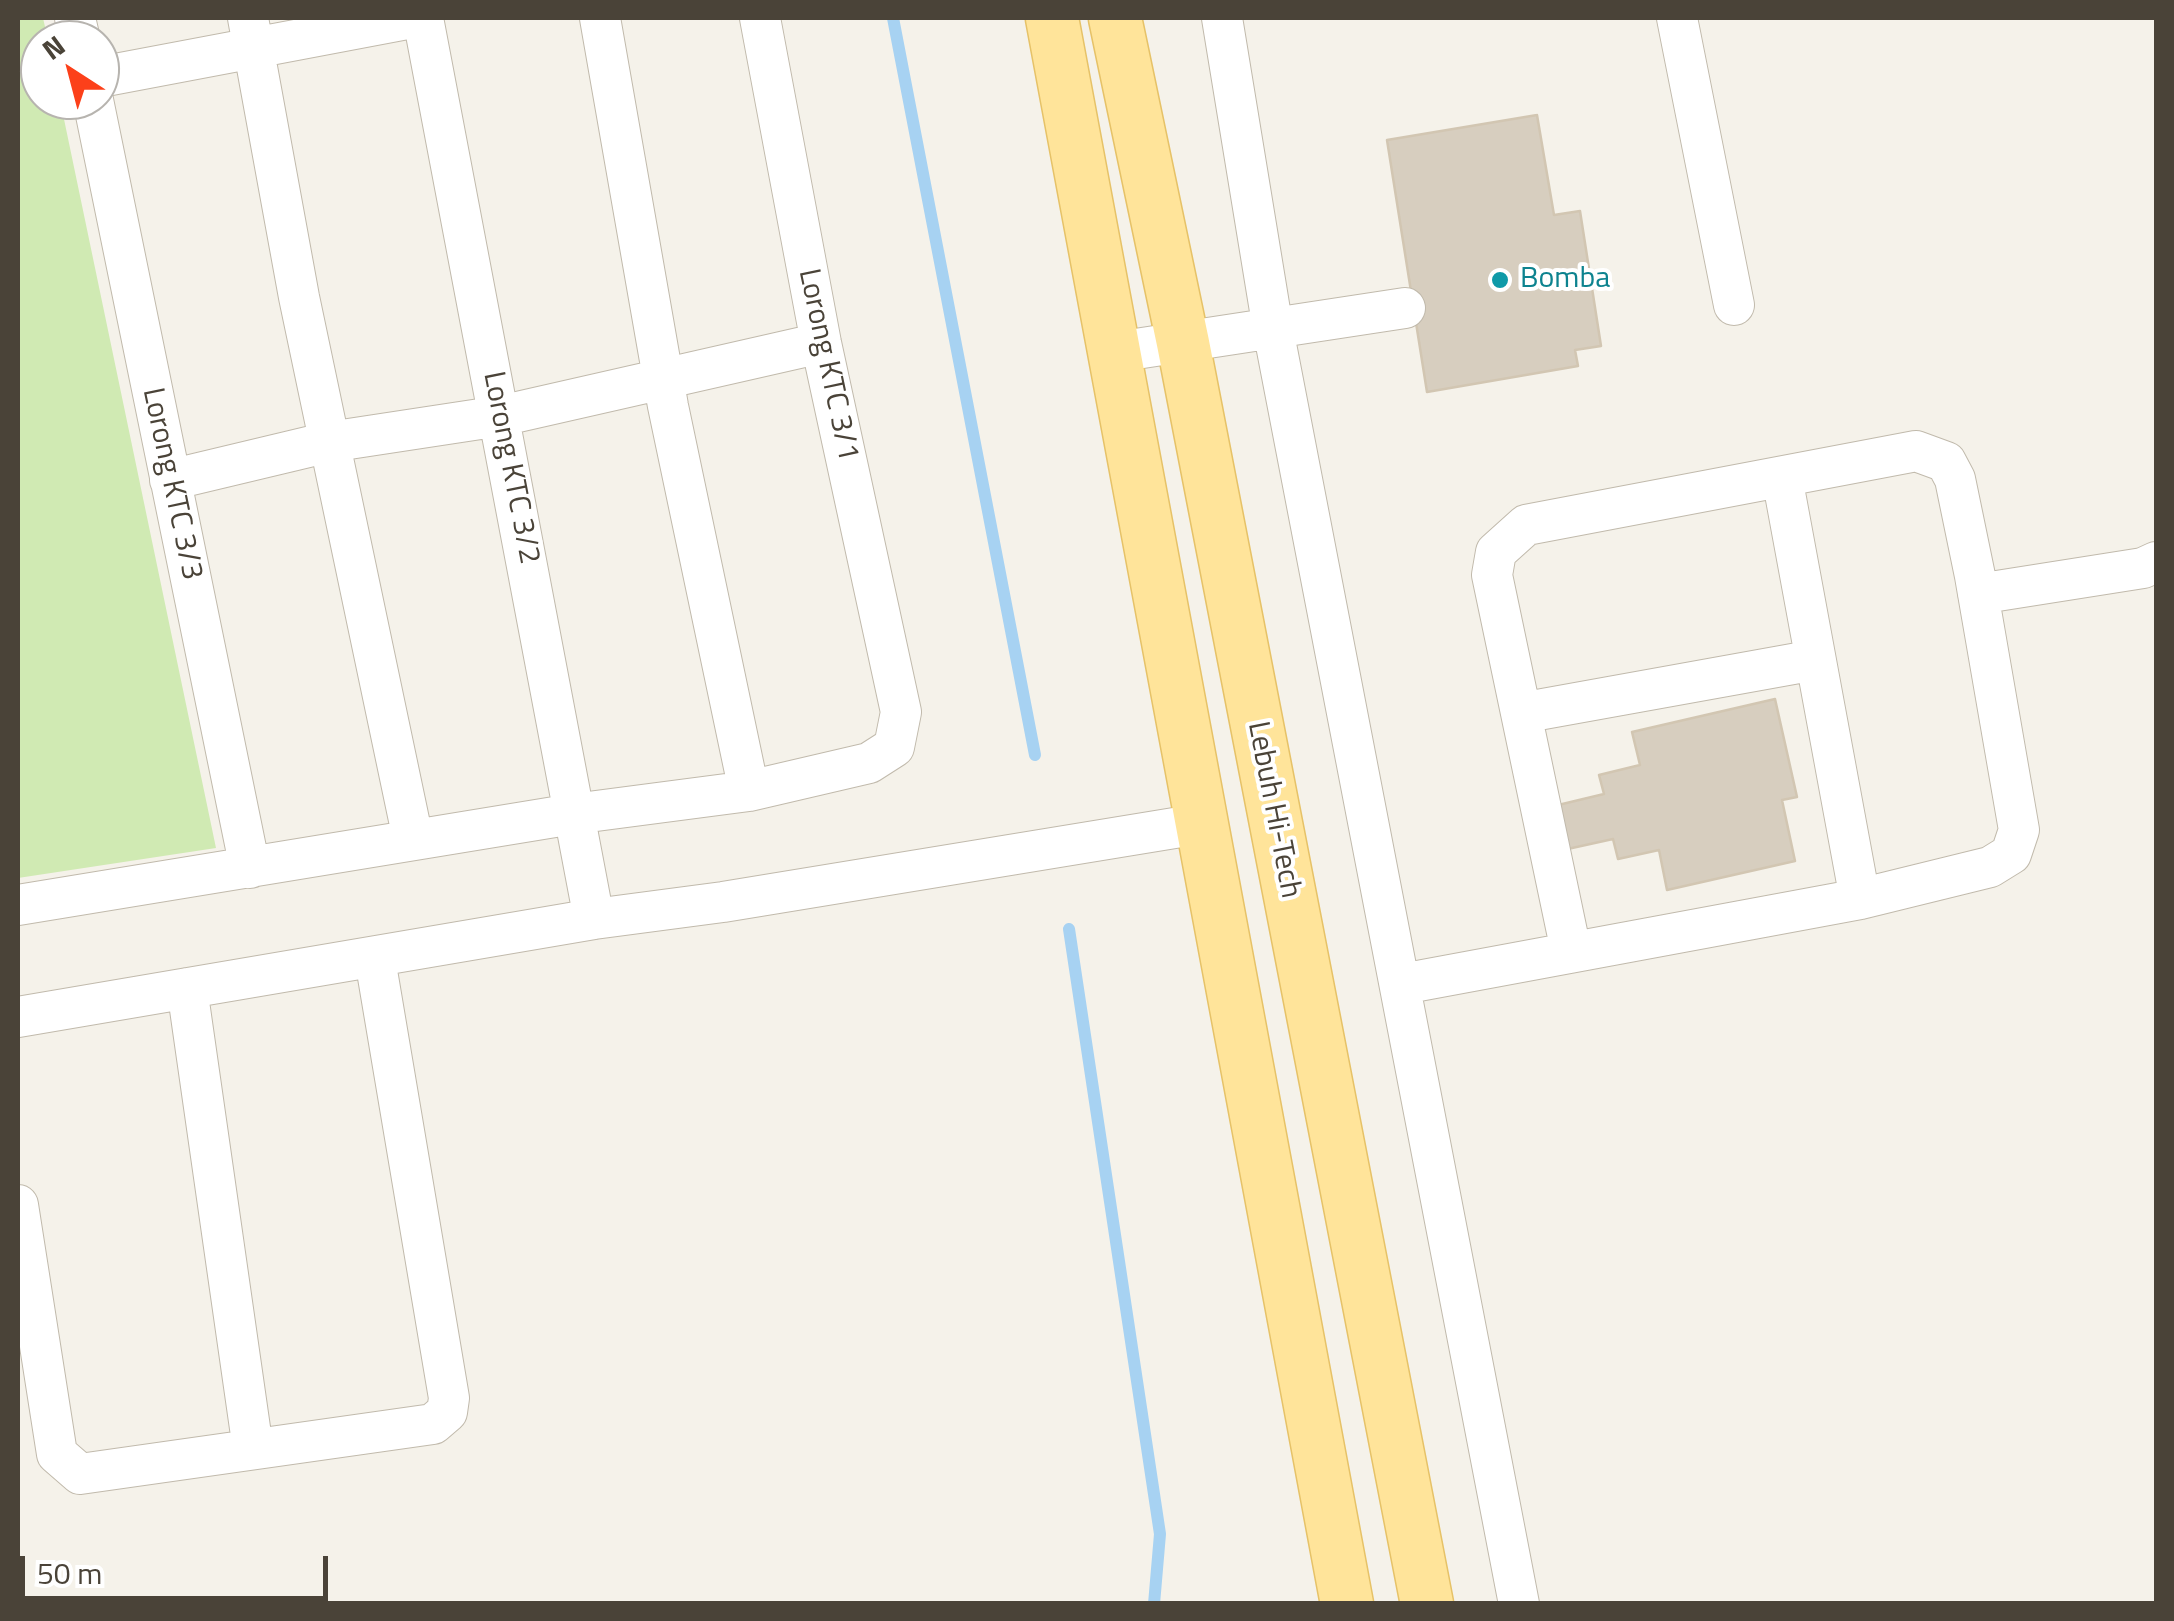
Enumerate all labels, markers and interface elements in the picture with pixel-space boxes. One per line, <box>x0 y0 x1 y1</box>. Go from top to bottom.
north arrow <box>20 20 120 120</box>
text: N <box>33 24 74 70</box>
place label: Bomba <box>1520 262 1610 298</box>
street label: Lorong KTC 3/1 <box>789 266 865 464</box>
marker: Bomba <box>1489 269 1511 291</box>
street label: Lorong KTC 3/2 <box>474 369 546 567</box>
street label: Lorong KTC 3/3 <box>133 385 209 583</box>
street label: Lebuh Hi-Tech <box>1238 719 1308 901</box>
scale bar <box>25 1536 332 1598</box>
text: 50 m <box>37 1550 102 1596</box>

